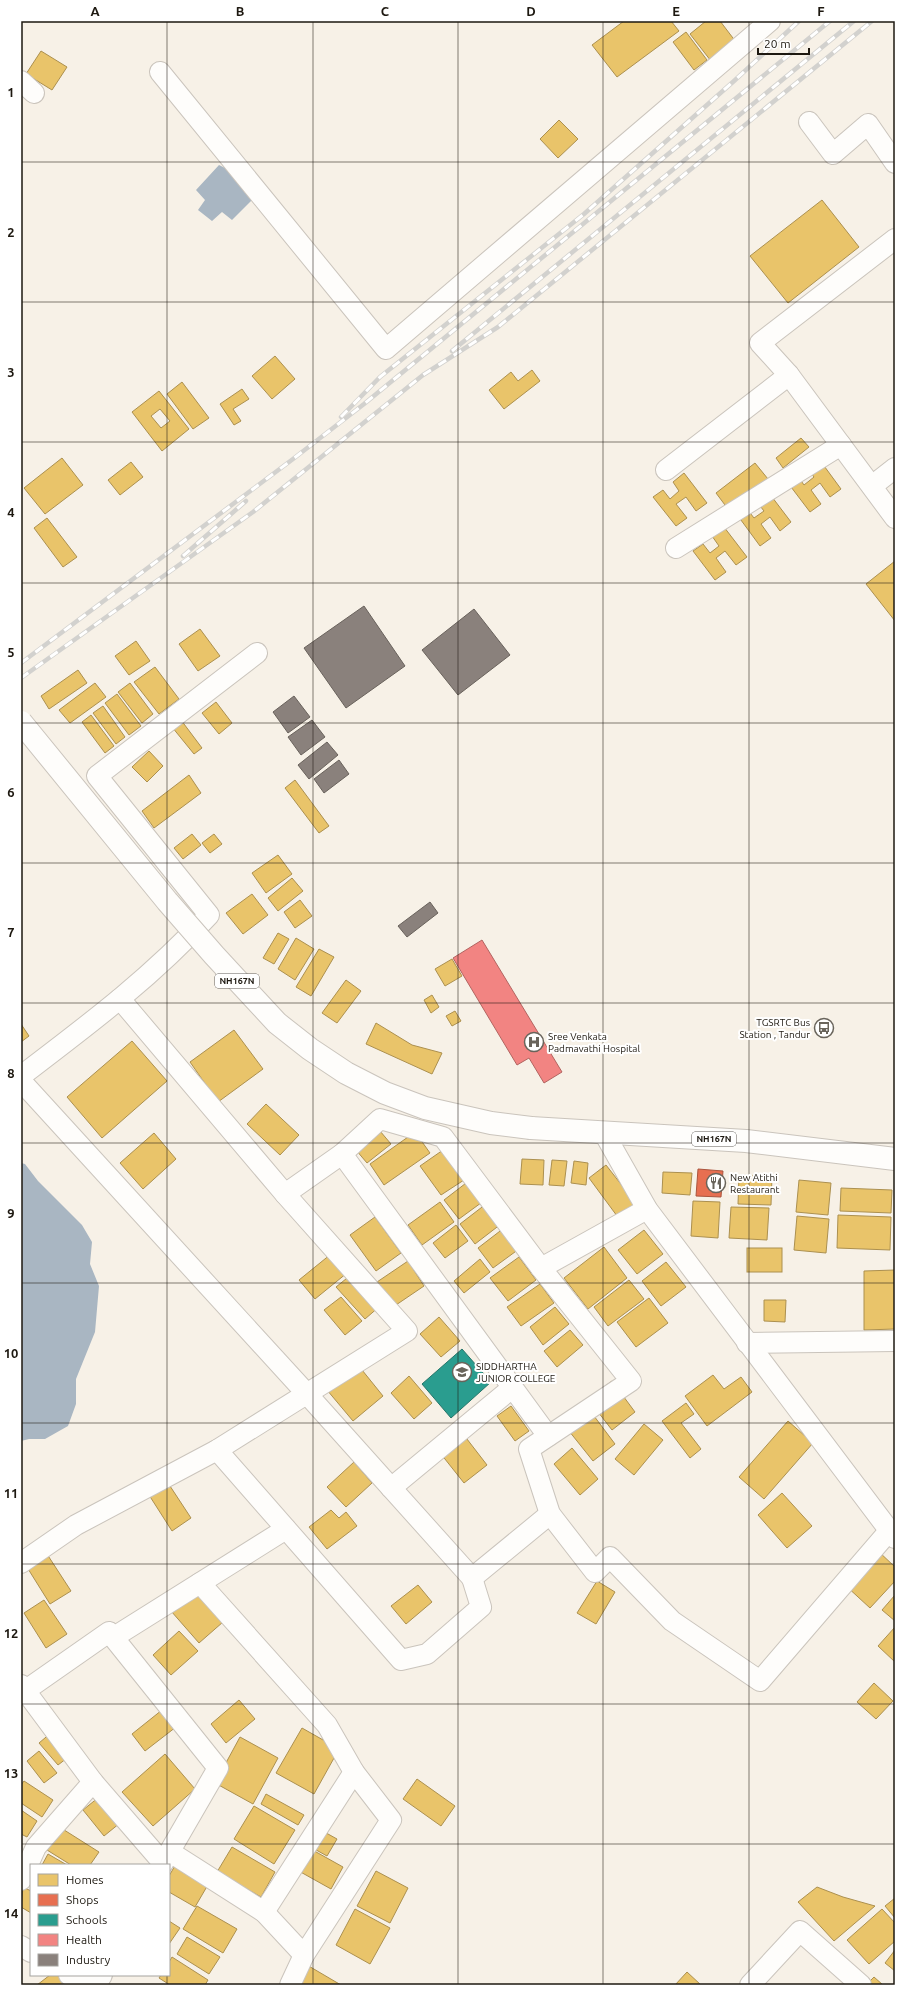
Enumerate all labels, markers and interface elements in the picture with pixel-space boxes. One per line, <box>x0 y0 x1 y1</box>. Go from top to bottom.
text: A <box>90 4 100 18</box>
text: B <box>236 4 245 18</box>
text: C <box>381 4 390 18</box>
text: D <box>526 4 536 18</box>
text: E <box>672 4 680 18</box>
text: F <box>817 4 825 18</box>
scale bar <box>758 30 809 56</box>
text: 20 m <box>764 37 791 50</box>
text: 1 <box>7 85 15 99</box>
text: 2 <box>7 225 15 239</box>
text: 3 <box>7 365 15 379</box>
text: 4 <box>7 505 15 519</box>
text: 5 <box>7 645 15 659</box>
text: 6 <box>7 785 15 799</box>
text: 7 <box>7 925 15 939</box>
road number: NH167N <box>215 974 259 988</box>
place label: TGSRTC Bus Station , Tandur <box>739 1017 810 1040</box>
bus stop icon: TGSRTC Bus Station , Tandur <box>813 1017 835 1039</box>
hospital icon: Sree Venkata Padmavathi Hospital <box>523 1031 545 1053</box>
place label: Sree Venkata Padmavathi Hospital <box>548 1031 640 1054</box>
text: 8 <box>7 1066 15 1080</box>
road number: NH167N <box>692 1132 736 1146</box>
restaurant icon: New Atithi Restaurant <box>705 1172 727 1194</box>
place label: New Atithi Restaurant <box>730 1172 779 1195</box>
text: 9 <box>7 1206 15 1220</box>
text: 10 <box>4 1346 18 1360</box>
school or university icon: SIDDHARTHA JUNIOR COLLEGE <box>451 1361 473 1383</box>
place label: SIDDHARTHA JUNIOR COLLEGE <box>476 1361 556 1384</box>
text: 11 <box>4 1486 18 1500</box>
text: 12 <box>4 1626 18 1640</box>
text: 13 <box>4 1766 18 1780</box>
legend <box>30 1864 170 1976</box>
text: Homes <box>66 1873 104 1886</box>
text: Shops <box>66 1893 98 1906</box>
text: 14 <box>4 1906 18 1920</box>
text: Schools <box>66 1913 107 1926</box>
text: Health <box>66 1933 102 1946</box>
text: Industry <box>66 1953 111 1966</box>

